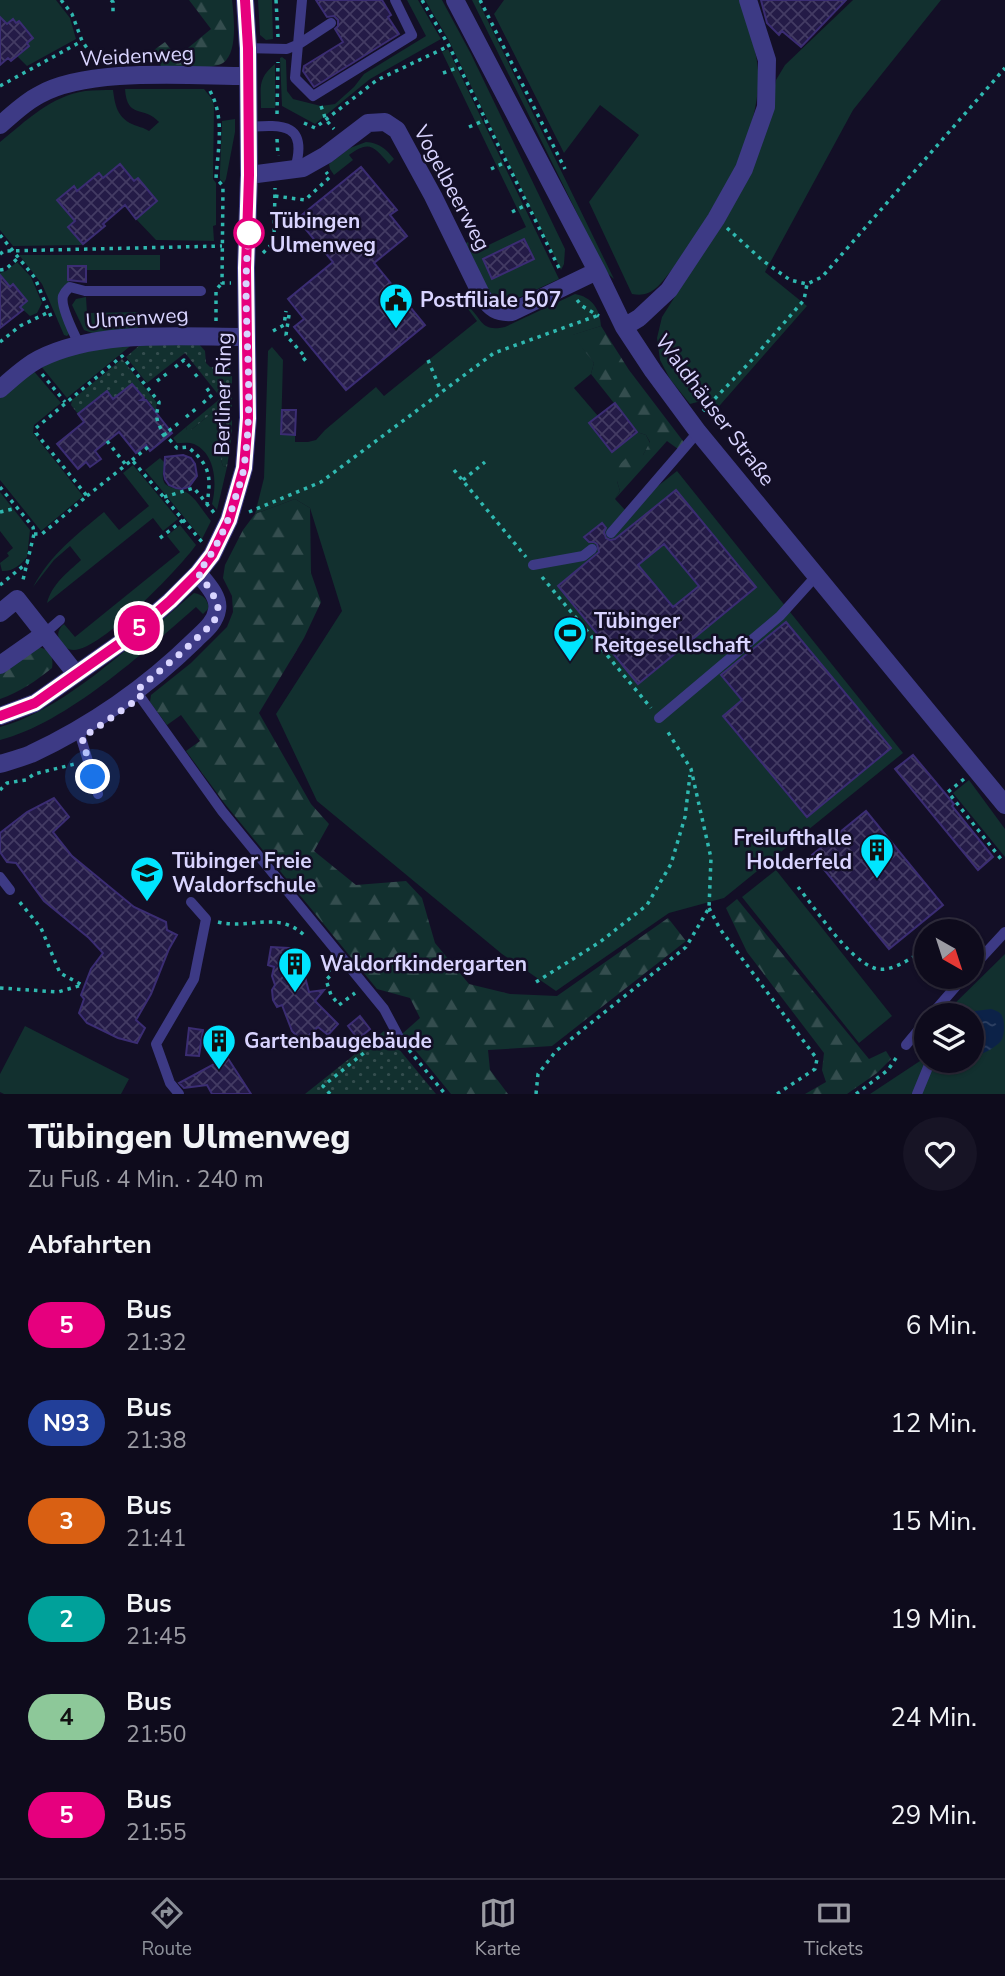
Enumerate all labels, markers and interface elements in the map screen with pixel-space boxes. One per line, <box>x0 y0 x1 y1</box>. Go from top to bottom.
street label: Weidenweg <box>79 39 195 73</box>
street label: Vogelbeerweg <box>407 119 497 256</box>
place label: Tübingen Ulmenweg <box>270 207 376 259</box>
marker: Tübingen Ulmenweg <box>234 218 264 248</box>
public building icon: Postfiliale 507 <box>377 281 415 330</box>
place label: Postfiliale 507 <box>420 286 561 314</box>
street label: Ulmenweg <box>84 300 190 336</box>
street label: Waldhäuser Straße <box>649 328 781 492</box>
street label: Berliner Ring <box>208 332 238 456</box>
line badge: 5 <box>116 605 162 651</box>
place label: Tübinger Reitgesellschaft <box>594 607 752 659</box>
text: 5 <box>132 612 146 644</box>
sports icon: Tübinger Reitgesellschaft <box>551 614 589 663</box>
your location <box>75 759 110 794</box>
place label: Freilufthalle Holderfeld <box>733 824 852 876</box>
building icon: Freilufthalle Holderfeld <box>858 831 896 880</box>
place label: Tübinger Freie Waldorfschule <box>172 847 316 899</box>
school or university icon: Tübinger Freie Waldorfschule <box>128 854 166 903</box>
north arrow <box>914 919 984 989</box>
map controls <box>914 919 984 1073</box>
building icon: Waldorfkindergarten <box>276 945 314 994</box>
place label: Waldorfkindergarten <box>320 950 527 978</box>
button: layers <box>914 1003 984 1073</box>
building icon: Gartenbaugebäude <box>200 1022 238 1071</box>
place label: Gartenbaugebäude <box>244 1027 432 1055</box>
text: Tübingen Ulmenweg <box>28 1115 351 1160</box>
button: heart <box>903 1117 977 1191</box>
text: Zu Fuß · 4 Min. · 240 m <box>28 1164 264 1195</box>
text: Abfahrten <box>28 1227 152 1262</box>
text: Bus <box>126 1292 172 1327</box>
text: 6 Min. <box>906 1308 977 1343</box>
text: 5 <box>59 1309 74 1341</box>
text: 21:32 <box>126 1327 186 1358</box>
text: Bus <box>126 1390 172 1425</box>
text: 12 Min. <box>890 1406 977 1441</box>
text: N93 <box>43 1407 90 1439</box>
text: 21:38 <box>126 1425 186 1456</box>
text: Bus <box>126 1488 172 1523</box>
text: 15 Min. <box>890 1504 977 1539</box>
text: 3 <box>59 1505 74 1537</box>
text: 21:41 <box>126 1523 186 1554</box>
text: Bus <box>126 1586 172 1621</box>
text: 19 Min. <box>890 1602 977 1637</box>
text: 2 <box>59 1603 74 1635</box>
text: 21:45 <box>126 1621 186 1652</box>
text: Bus <box>126 1684 172 1719</box>
text: 24 Min. <box>890 1700 977 1735</box>
text: 4 <box>59 1701 74 1733</box>
text: 21:50 <box>126 1719 186 1750</box>
text: Bus <box>126 1782 172 1817</box>
text: 29 Min. <box>890 1798 977 1833</box>
text: 5 <box>59 1799 74 1831</box>
text: 21:55 <box>126 1817 186 1848</box>
tab: Route <box>141 1894 192 1962</box>
tab: Karte <box>475 1894 521 1962</box>
tab: Tickets <box>804 1894 863 1962</box>

